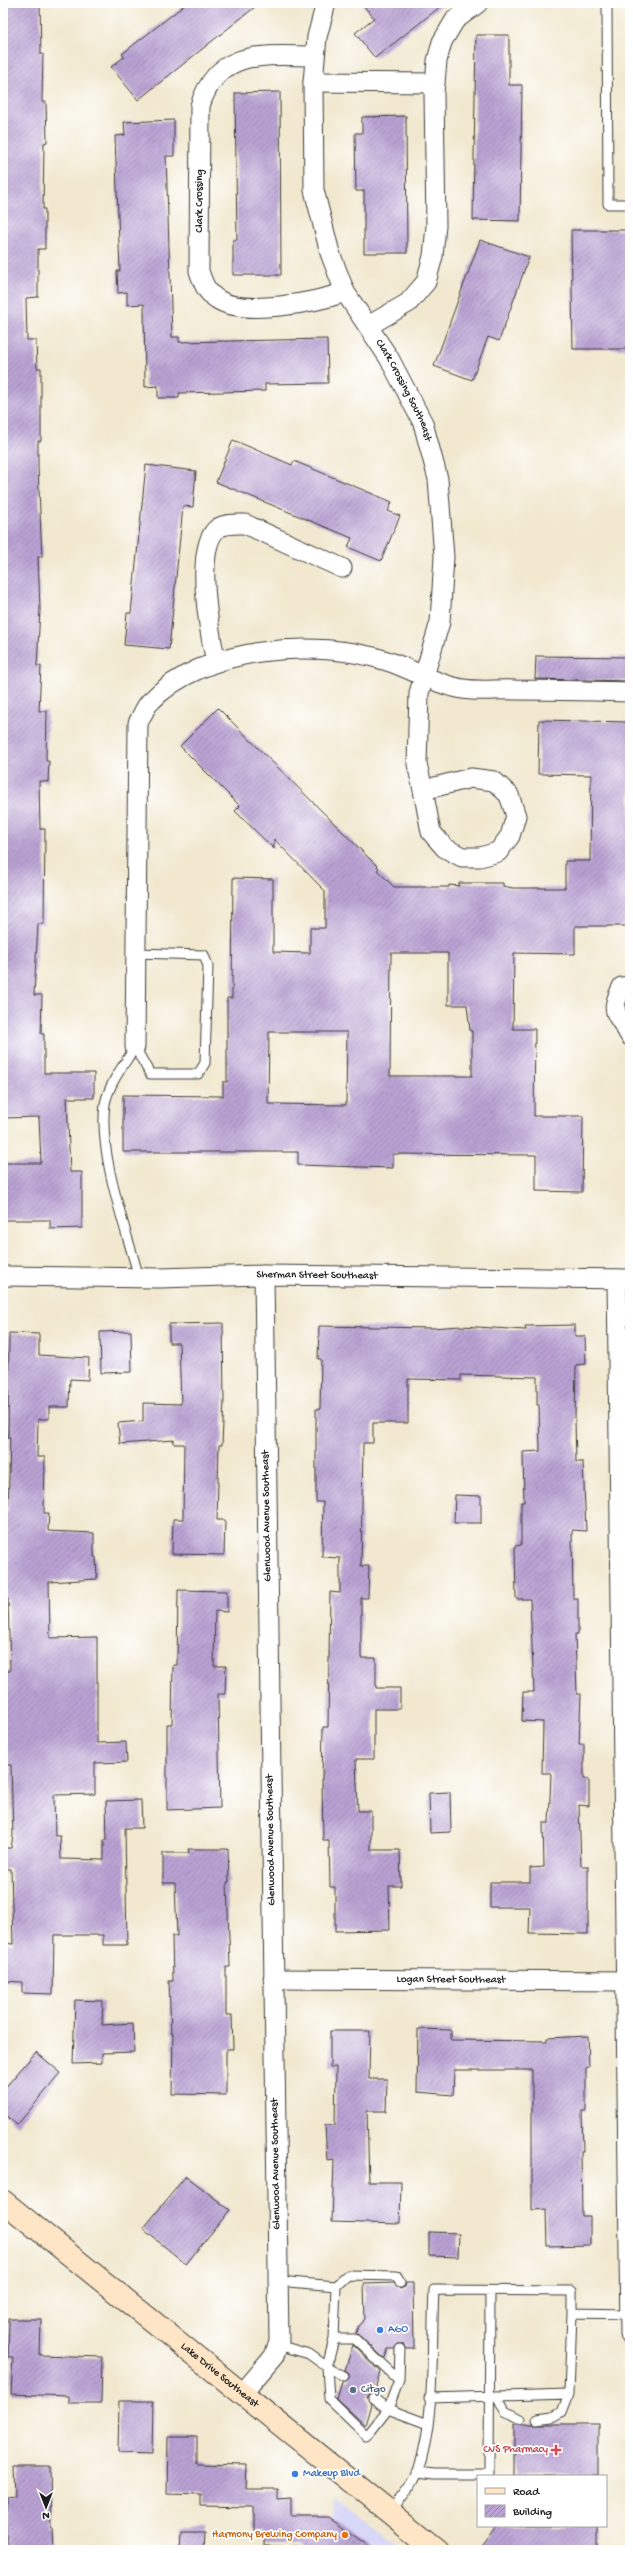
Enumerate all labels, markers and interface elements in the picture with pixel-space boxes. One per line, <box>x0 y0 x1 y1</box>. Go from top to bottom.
street label: Clark Crossing <box>194 169 206 233</box>
street label: Clark Crossing Southeast <box>372 337 434 444</box>
street label: Sherman Street Southeast <box>256 1269 379 1282</box>
street label: Glenwood Avenue Southeast <box>260 1449 274 1582</box>
street label: Glenwood Avenue Southeast <box>264 1773 278 1906</box>
street label: Logan Street Southeast <box>397 1974 507 1986</box>
street label: Glenwood Avenue Southeast <box>269 2097 283 2230</box>
place label: AGO <box>388 2324 408 2336</box>
marker: AGO <box>375 2325 385 2335</box>
street label: Lake Drive Southeast <box>178 2340 262 2411</box>
place label: Citgo <box>361 2384 386 2396</box>
marker: Citgo <box>348 2385 358 2395</box>
place label: CVS Pharmacy <box>483 2444 549 2456</box>
marker: CVS Pharmacy <box>551 2445 561 2455</box>
place label: Makeup Blvd <box>303 2468 361 2480</box>
marker: Makeup Blvd <box>290 2469 300 2479</box>
legend <box>477 2475 607 2527</box>
text: Road <box>513 2486 540 2500</box>
north arrow <box>26 2487 66 2527</box>
text: Building <box>512 2506 552 2520</box>
text: N <box>42 2509 50 2521</box>
place label: Harmony Brewing Company <box>212 2529 338 2541</box>
marker: Harmony Brewing Company <box>340 2530 350 2540</box>

